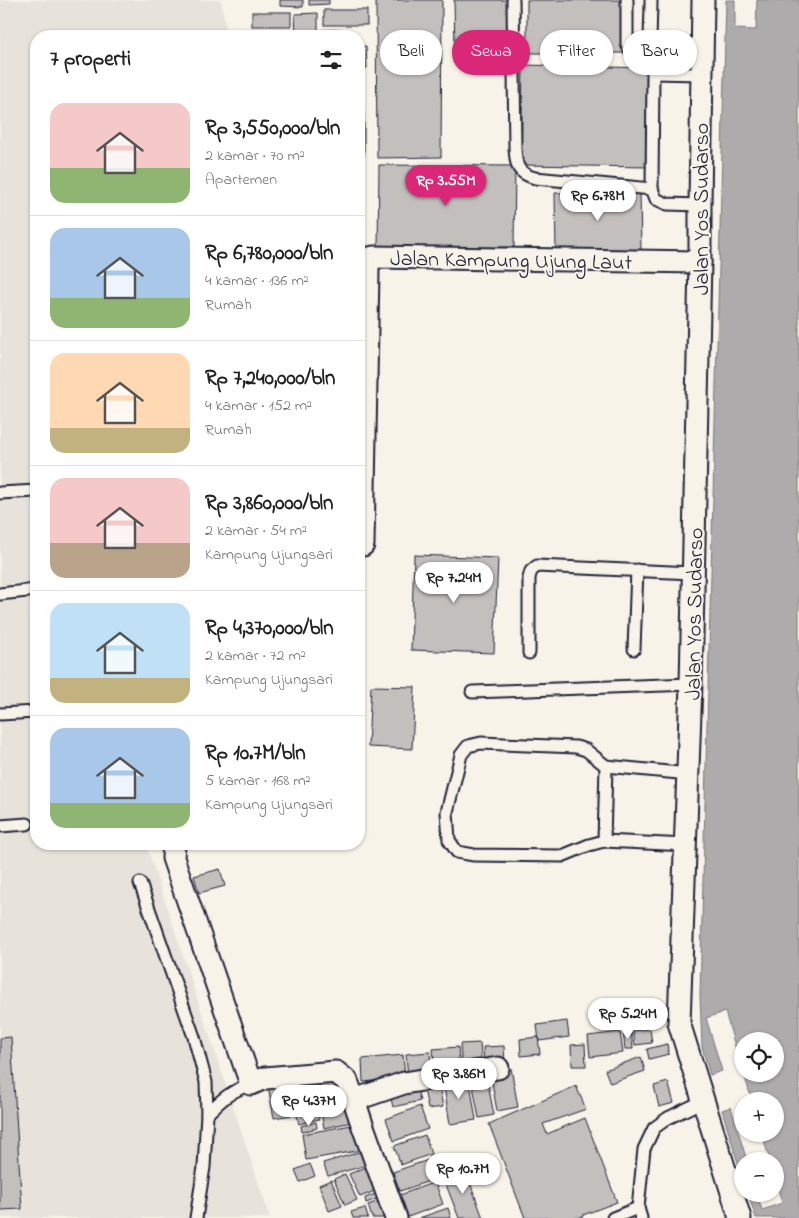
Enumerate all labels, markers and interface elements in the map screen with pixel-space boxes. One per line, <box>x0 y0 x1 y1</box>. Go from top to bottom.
chip: Beli <box>380 30 442 75</box>
chip: Sewa <box>452 30 530 75</box>
chip: Filter <box>540 30 613 75</box>
chip: Baru <box>623 30 697 75</box>
text: 7 properti <box>50 45 131 75</box>
icon: filters <box>317 46 345 74</box>
text: Rp 3,550,000/bln <box>205 114 340 144</box>
icon: home <box>90 123 150 183</box>
street label: Jalan Yos Sudarso <box>687 123 719 295</box>
text: 2 kamar · 70 m² <box>205 144 305 168</box>
pin: Rp 3.55M <box>394 164 498 207</box>
text: Apartemen <box>205 168 277 192</box>
text: Rp 3.55M <box>416 169 476 193</box>
pin: Rp 6.78M <box>546 180 650 222</box>
text: Rp 6.78M <box>571 184 625 208</box>
text: Rp 6,780,000/bln <box>205 239 333 269</box>
street label: Jalan Kampung Ujung Laut <box>390 244 633 281</box>
icon: home <box>90 248 150 308</box>
text: 4 kamar · 136 m² <box>205 269 309 293</box>
text: Rumah <box>205 293 252 317</box>
text: Rp 7,240,000/bln <box>205 364 335 394</box>
icon: home <box>90 373 150 433</box>
text: 4 kamar · 152 m² <box>205 394 312 418</box>
text: Rumah <box>205 418 252 442</box>
text: Rp 3,860,000/bln <box>205 489 333 519</box>
icon: home <box>90 498 150 558</box>
text: 2 kamar · 54 m² <box>205 519 307 543</box>
street label: Jalan Yos Sudarso <box>678 528 714 701</box>
text: Kampung Ujungsari <box>205 543 333 567</box>
pin: Rp 7.24M <box>402 562 506 604</box>
text: Rp 7.24M <box>426 566 482 590</box>
text: Rp 4,370,000/bln <box>205 614 334 644</box>
icon: home <box>90 623 150 683</box>
text: 2 kamar · 72 m² <box>205 644 306 668</box>
text: Kampung Ujungsari <box>205 668 333 692</box>
text: Rp 10.7M/bln <box>205 739 306 769</box>
icon: home <box>90 748 150 808</box>
text: 5 kamar · 168 m² <box>205 769 311 793</box>
text: Kampung Ujungsari <box>205 793 333 817</box>
pin: Rp 5.24M <box>576 998 680 1040</box>
text: Rp 5.24M <box>599 1002 657 1026</box>
map controls <box>734 1032 784 1202</box>
button: locate <box>734 1032 784 1082</box>
pin: Rp 3.86M <box>407 1058 511 1100</box>
text: Rp 3.86M <box>432 1062 486 1086</box>
pin: Rp 4.37M <box>257 1084 361 1127</box>
text: Rp 4.37M <box>282 1089 336 1113</box>
button: + <box>734 1092 784 1142</box>
pin: Rp 10.7M <box>411 1152 515 1195</box>
button: − <box>734 1152 784 1202</box>
text: Rp 10.7M <box>436 1157 490 1181</box>

